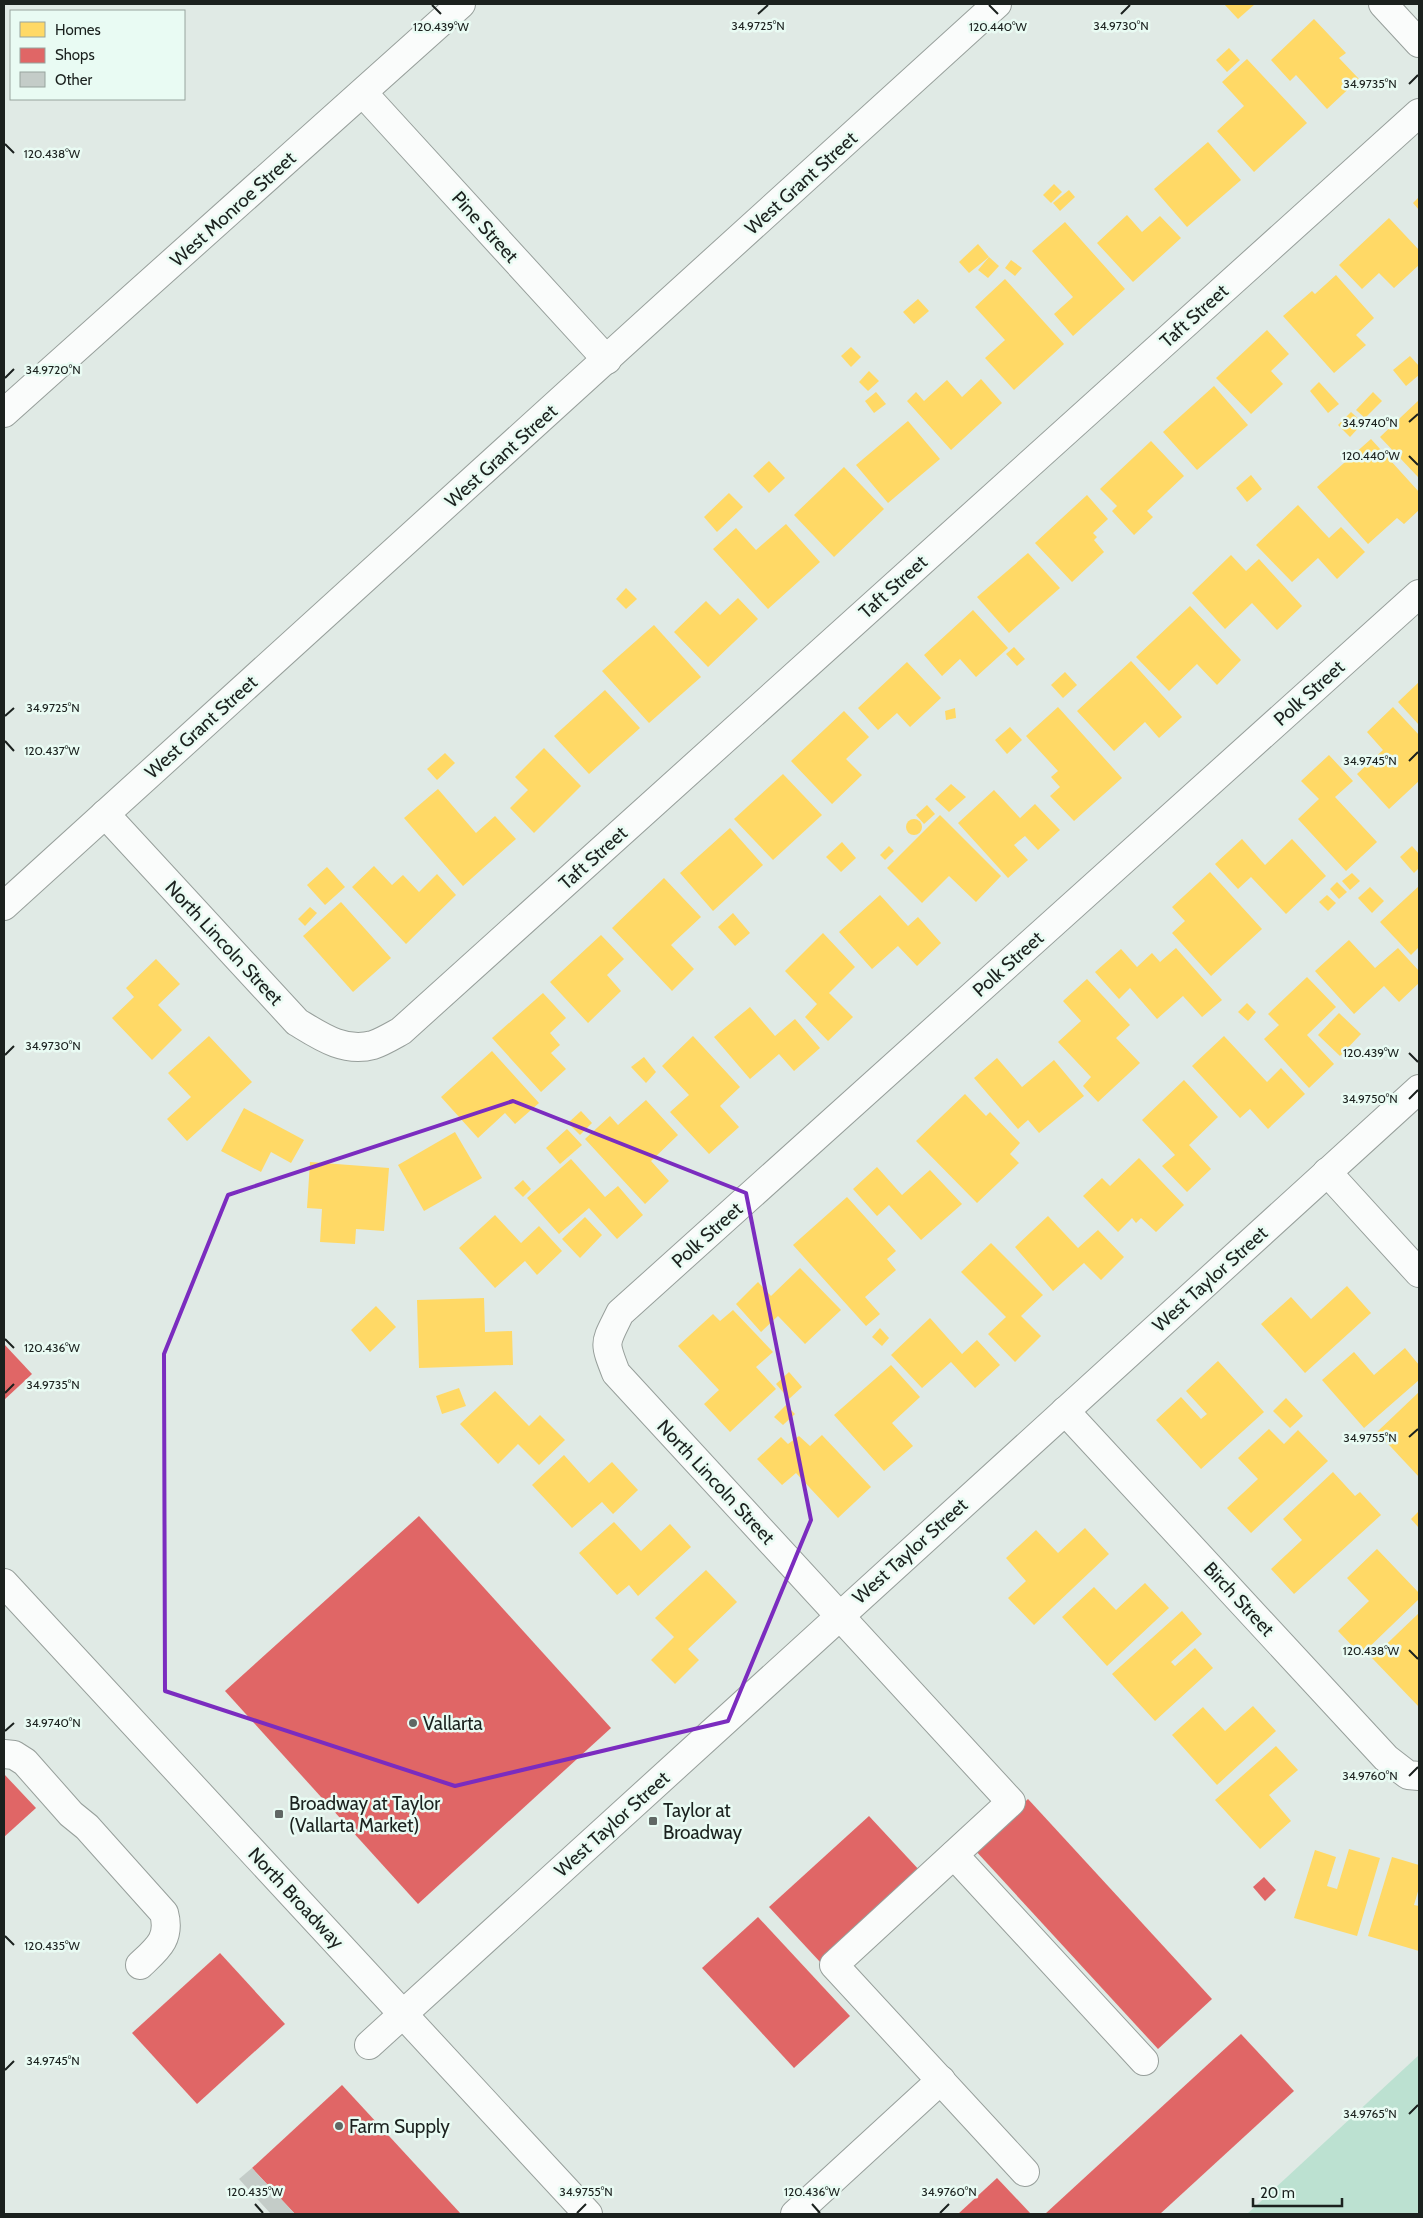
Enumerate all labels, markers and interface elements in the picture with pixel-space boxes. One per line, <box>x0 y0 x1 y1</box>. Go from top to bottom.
legend <box>10 10 185 100</box>
text: 34.9725°N <box>731 18 785 33</box>
text: 34.9730°N <box>1093 18 1149 33</box>
text: 120.439°W <box>413 19 470 34</box>
text: 120.440°W <box>969 19 1028 34</box>
text: Homes <box>55 21 101 39</box>
text: Shops <box>55 46 95 64</box>
text: Other <box>55 71 92 89</box>
text: 34.9735°N <box>1343 76 1397 91</box>
street label: West Grant Street <box>740 126 862 239</box>
text: 120.438°W <box>24 146 81 161</box>
street label: West Monroe Street <box>166 146 301 271</box>
street label: Pine Street <box>447 187 523 268</box>
street label: Taft Street <box>1155 279 1233 353</box>
text: 34.9720°N <box>25 362 81 377</box>
street label: West Grant Street <box>440 399 562 512</box>
text: 34.9740°N <box>1342 415 1398 430</box>
text: 120.440°W <box>1342 448 1401 463</box>
street label: Taft Street <box>854 550 932 624</box>
street label: Polk Street <box>1269 655 1350 731</box>
street label: West Grant Street <box>140 670 262 783</box>
text: 34.9725°N <box>26 700 80 715</box>
text: 120.437°W <box>24 743 80 758</box>
text: 34.9745°N <box>1343 753 1397 768</box>
street label: Taft Street <box>554 821 632 895</box>
street label: North Lincoln Street <box>160 876 288 1010</box>
street label: Polk Street <box>968 926 1049 1002</box>
text: 34.9730°N <box>25 1038 81 1053</box>
text: 120.439°W <box>1343 1045 1400 1060</box>
text: 34.9750°N <box>1342 1091 1398 1106</box>
street label: Polk Street <box>667 1197 748 1273</box>
street label: West Taylor Street <box>1148 1221 1273 1337</box>
text: 120.436°W <box>24 1340 81 1355</box>
text: 34.9735°N <box>26 1377 80 1392</box>
street label: North Lincoln Street <box>652 1415 780 1549</box>
text: 34.9755°N <box>1343 1430 1397 1445</box>
street label: West Taylor Street <box>848 1493 973 1609</box>
street label: Birch Street <box>1199 1557 1280 1641</box>
text: 120.438°W <box>1343 1643 1400 1658</box>
place label: Vallarta <box>423 1712 483 1735</box>
text: 34.9740°N <box>25 1715 81 1730</box>
marker: Vallarta <box>407 1717 419 1729</box>
street label: West Taylor Street <box>550 1766 675 1882</box>
text: 34.9760°N <box>1342 1768 1398 1783</box>
place label: Broadway at Taylor (Vallarta Market) <box>289 1792 440 1837</box>
place label: Taylor at Broadway <box>663 1799 743 1844</box>
marker: Broadway at Taylor (Vallarta Market) <box>273 1808 285 1820</box>
marker: Taylor at Broadway <box>647 1815 659 1827</box>
street label: North Broadway <box>243 1843 349 1954</box>
text: 120.435°W <box>24 1938 80 1953</box>
text: 34.9745°N <box>26 2053 80 2068</box>
text: 34.9765°N <box>1343 2106 1397 2121</box>
place label: Farm Supply <box>349 2115 450 2138</box>
marker: Farm Supply <box>333 2120 345 2132</box>
scale bar <box>1253 2176 1342 2208</box>
text: 120.435°W <box>227 2184 283 2199</box>
text: 34.9755°N <box>559 2184 613 2199</box>
text: 120.436°W <box>784 2184 841 2199</box>
text: 34.9760°N <box>921 2184 977 2199</box>
text: 20 m <box>1260 2184 1295 2202</box>

